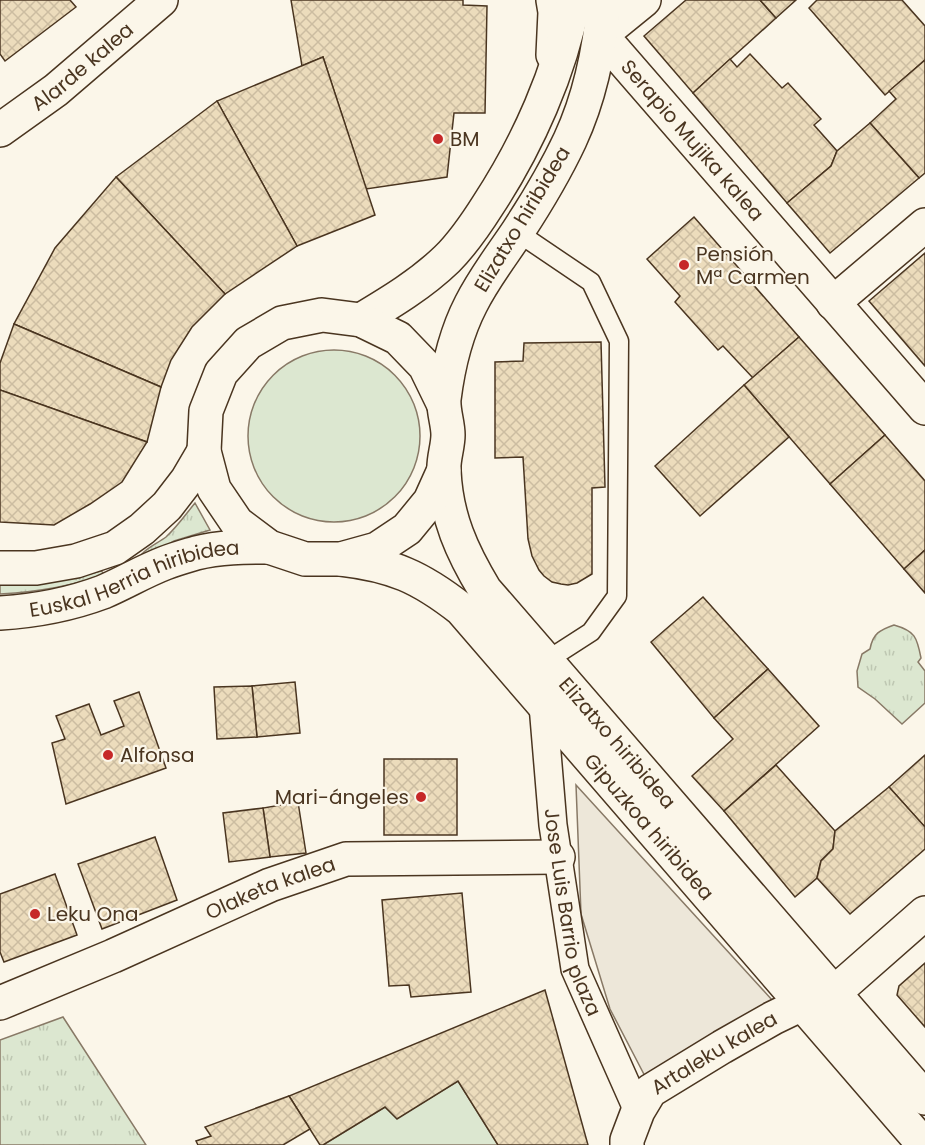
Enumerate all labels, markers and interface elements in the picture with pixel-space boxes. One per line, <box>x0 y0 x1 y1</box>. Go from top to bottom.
street label: Alarde kalea <box>25 16 139 117</box>
street label: Serapio Mujika kalea <box>615 54 770 227</box>
place label: BM <box>450 125 479 153</box>
marker: BM <box>431 132 445 146</box>
street label: Elizatxo hiribidea <box>467 141 577 297</box>
place label: Pensión Mª Carmen <box>696 240 810 291</box>
marker: Pensión Mª Carmen <box>677 258 691 272</box>
street label: Euskal Herria hiribidea <box>27 533 240 624</box>
street label: Elizatxo hiribidea <box>553 671 682 815</box>
place label: Alfonsa <box>120 741 195 769</box>
street label: Gipuzkoa hiribidea <box>578 747 721 906</box>
marker: Alfonsa <box>101 748 115 762</box>
place label: Mari-ángeles <box>275 783 409 811</box>
marker: Mari-ángeles <box>414 790 428 804</box>
street label: Jose Luis Barrio plaza <box>538 807 608 1020</box>
street label: Olaketa kalea <box>201 850 339 926</box>
place label: Leku Ona <box>47 900 139 928</box>
marker: Leku Ona <box>28 907 42 921</box>
street label: Artaleku kalea <box>646 1004 782 1101</box>

